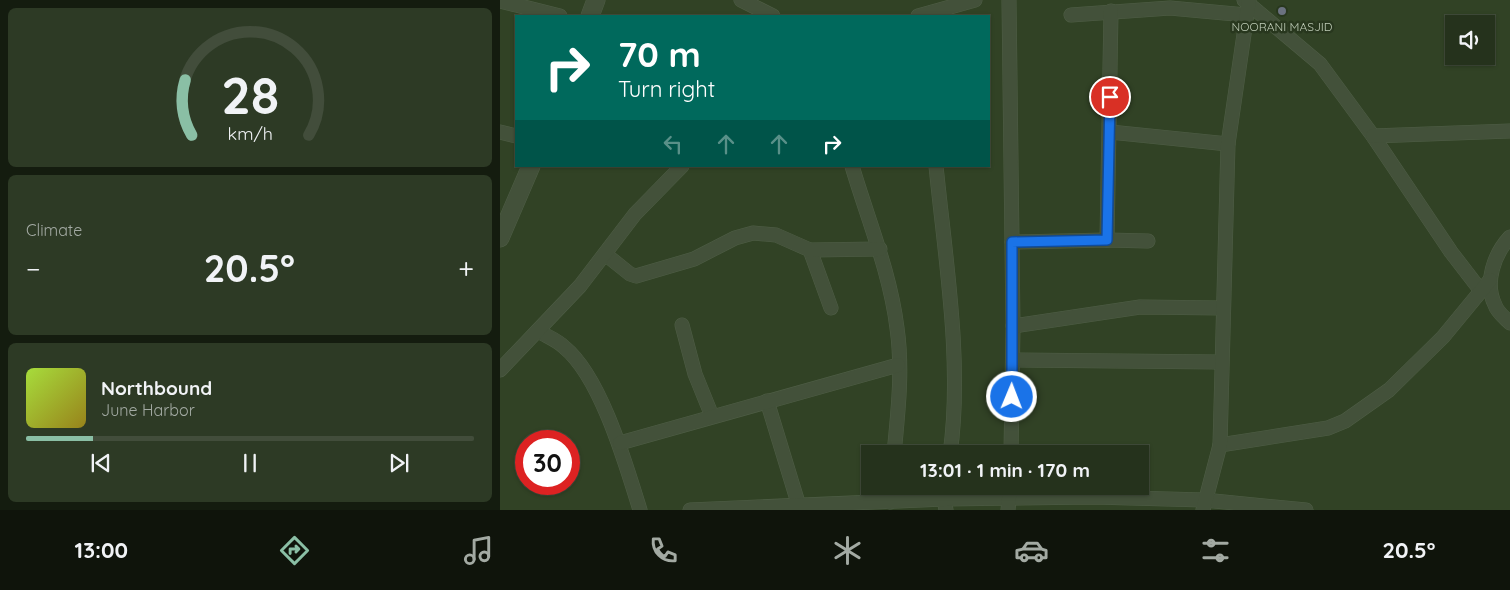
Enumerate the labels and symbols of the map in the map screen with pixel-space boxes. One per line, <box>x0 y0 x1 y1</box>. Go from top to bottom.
marker: NOORANI MASJID <box>1276 5 1288 17</box>
place label: NOORANI MASJID <box>1232 19 1333 34</box>
pin <box>1089 76 1131 118</box>
position arrow <box>985 370 1037 422</box>
speed limit sign: 30 <box>515 430 580 495</box>

